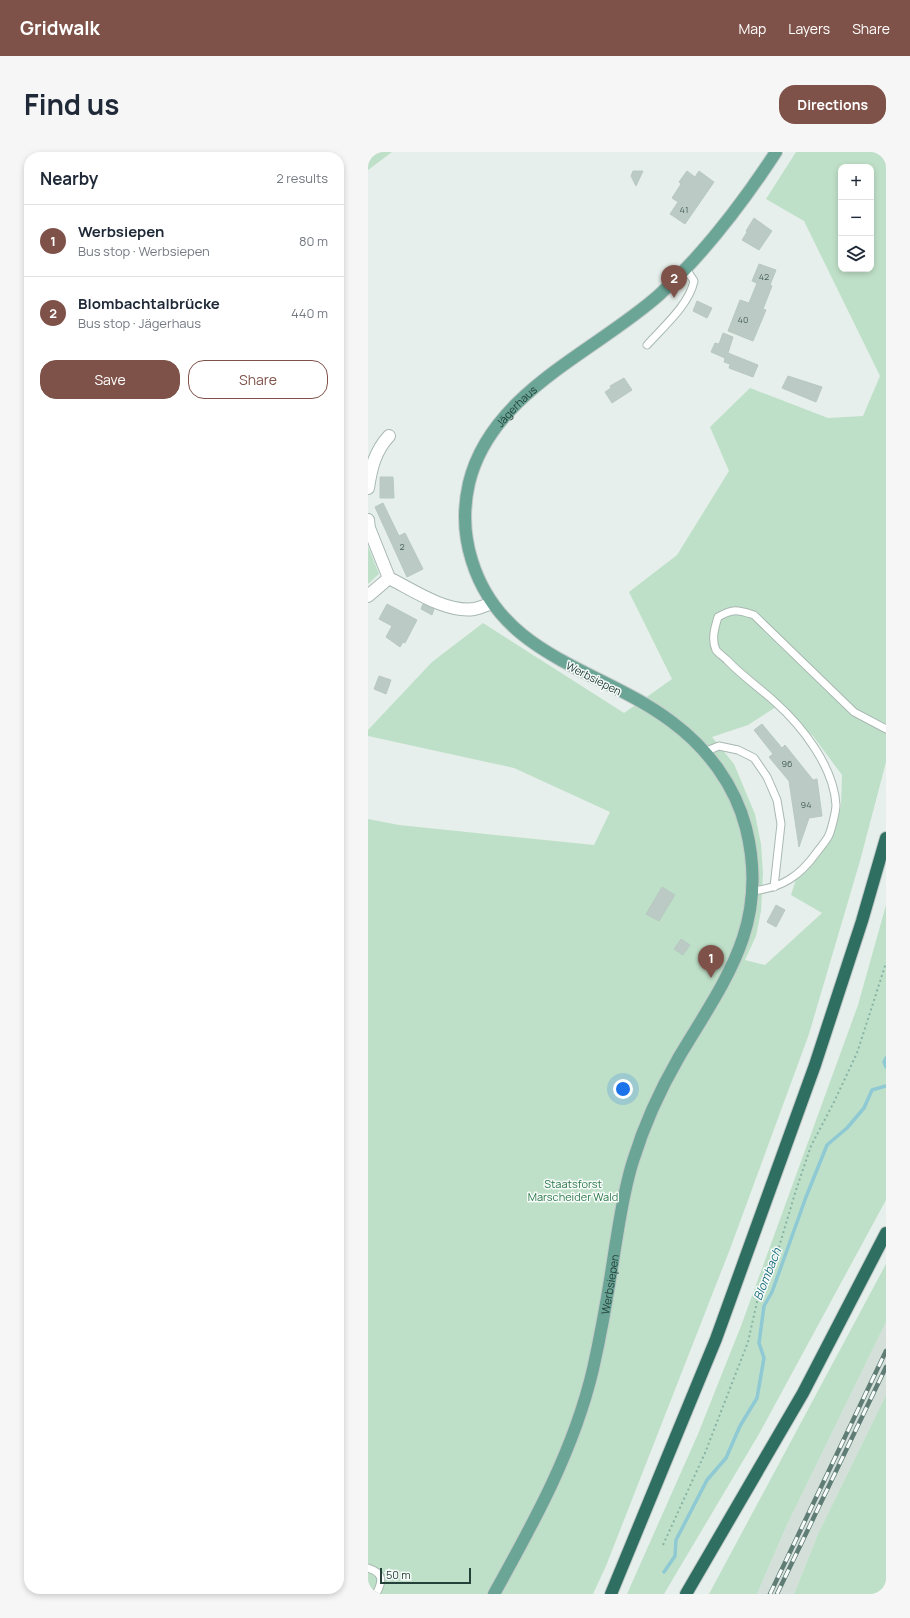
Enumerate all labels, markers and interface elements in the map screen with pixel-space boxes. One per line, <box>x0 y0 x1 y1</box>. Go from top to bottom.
text: Gridwalk <box>20 15 100 41</box>
text: Map <box>738 19 766 38</box>
text: Layers <box>788 19 830 38</box>
text: Share <box>852 19 890 38</box>
text: Find us <box>24 85 119 123</box>
button: Directions <box>779 85 886 124</box>
map controls <box>838 164 874 272</box>
button: + <box>838 164 874 200</box>
text: Nearby <box>40 167 98 190</box>
text: 2 results <box>276 169 328 187</box>
button: − <box>838 200 874 236</box>
house number: 41 <box>680 203 688 216</box>
text: Werbsiepen <box>78 221 164 242</box>
text: 1 <box>50 232 56 250</box>
text: 80 m <box>299 232 328 250</box>
button: layers <box>838 236 874 272</box>
text: Bus stop · Werbsiepen <box>78 242 210 260</box>
pin: 2 <box>661 265 687 298</box>
house number: 42 <box>759 270 769 283</box>
text: Blombachtalbrücke <box>78 293 220 314</box>
text: 2 <box>49 304 57 322</box>
text: 440 m <box>291 304 328 322</box>
house number: 40 <box>738 313 748 326</box>
text: Bus stop · Jägerhaus <box>78 314 201 332</box>
button: Save <box>40 360 180 399</box>
button: Share <box>188 360 328 399</box>
street label: Jägerhaus <box>492 381 540 430</box>
house number: 2 <box>399 540 405 553</box>
street label: Werbsiepen <box>564 658 624 698</box>
house number: 96 <box>781 757 793 770</box>
house number: 94 <box>801 798 811 811</box>
pin: 1 <box>698 945 724 978</box>
your location <box>613 1079 633 1099</box>
park label: Staatsforst Marscheider Wald <box>528 1176 618 1204</box>
water label: Blombach <box>749 1245 786 1303</box>
street label: Werbsiepen <box>597 1253 621 1315</box>
scale bar <box>380 1566 471 1585</box>
text: 50 m <box>386 1567 411 1582</box>

